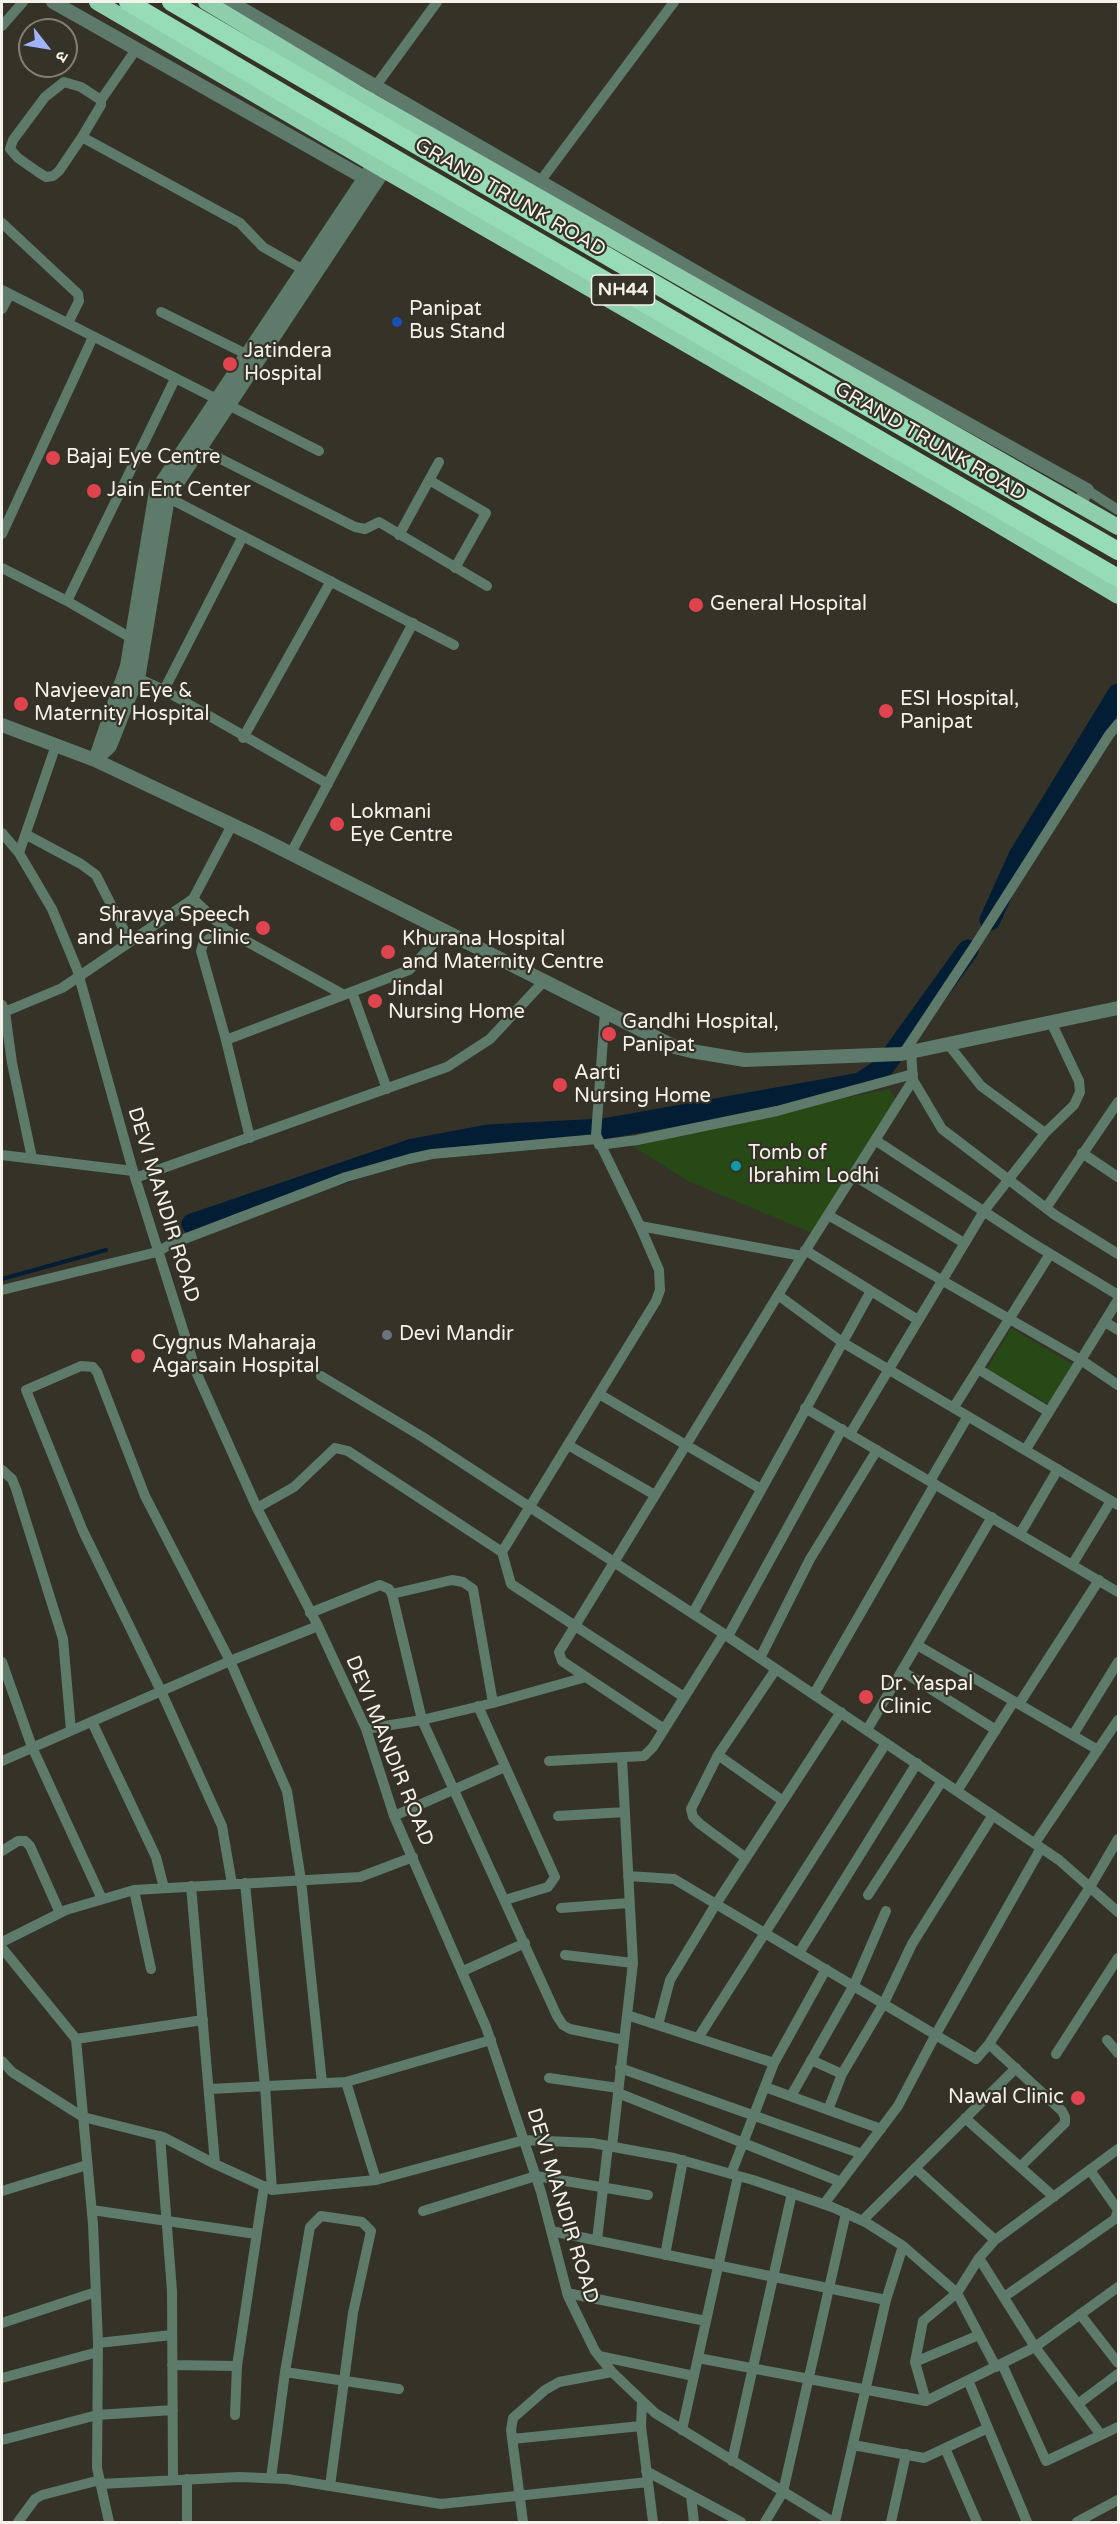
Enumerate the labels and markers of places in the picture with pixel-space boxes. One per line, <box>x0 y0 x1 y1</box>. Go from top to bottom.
place label: Panipat Bus Stand <box>409 298 505 345</box>
marker: Panipat Bus Stand <box>390 315 404 329</box>
place label: Jatindera Hospital <box>244 340 332 387</box>
marker: Jatindera Hospital <box>221 355 239 373</box>
place label: Bajaj Eye Centre <box>66 446 220 470</box>
marker: Bajaj Eye Centre <box>44 449 62 467</box>
place label: Jain Ent Center <box>107 479 251 503</box>
marker: Jain Ent Center <box>85 482 103 500</box>
place label: General Hospital <box>710 593 867 617</box>
marker: General Hospital <box>687 596 705 614</box>
place label: Navjeevan Eye & Maternity Hospital <box>34 680 209 727</box>
place label: ESI Hospital, Panipat <box>900 688 1019 735</box>
marker: Navjeevan Eye & Maternity Hospital <box>12 695 30 713</box>
marker: ESI Hospital, Panipat <box>877 702 895 720</box>
place label: Lokmani Eye Centre <box>350 801 453 848</box>
marker: Lokmani Eye Centre <box>328 815 346 833</box>
place label: Shravya Speech and Hearing Clinic <box>77 904 250 951</box>
marker: Shravya Speech and Hearing Clinic <box>254 919 272 937</box>
place label: Khurana Hospital and Maternity Centre <box>402 928 604 975</box>
marker: Khurana Hospital and Maternity Centre <box>379 943 397 961</box>
place label: Jindal Nursing Home <box>388 978 525 1025</box>
marker: Jindal Nursing Home <box>366 992 384 1010</box>
place label: Gandhi Hospital, Panipat <box>622 1011 779 1058</box>
marker: Gandhi Hospital, Panipat <box>600 1025 618 1043</box>
place label: Aarti Nursing Home <box>574 1062 711 1109</box>
marker: Aarti Nursing Home <box>551 1076 569 1094</box>
place label: Tomb of Ibrahim Lodhi <box>748 1142 879 1189</box>
marker: Tomb of Ibrahim Lodhi <box>729 1159 743 1173</box>
place label: Devi Mandir <box>399 1323 514 1347</box>
marker: Devi Mandir <box>380 1328 394 1342</box>
place label: Cygnus Maharaja Agarsain Hospital <box>152 1332 319 1379</box>
marker: Cygnus Maharaja Agarsain Hospital <box>129 1347 147 1365</box>
place label: Dr. Yaspal Clinic <box>880 1673 973 1720</box>
marker: Dr. Yaspal Clinic <box>857 1688 875 1706</box>
place label: Nawal Clinic <box>948 2086 1064 2110</box>
marker: Nawal Clinic <box>1069 2089 1087 2107</box>

